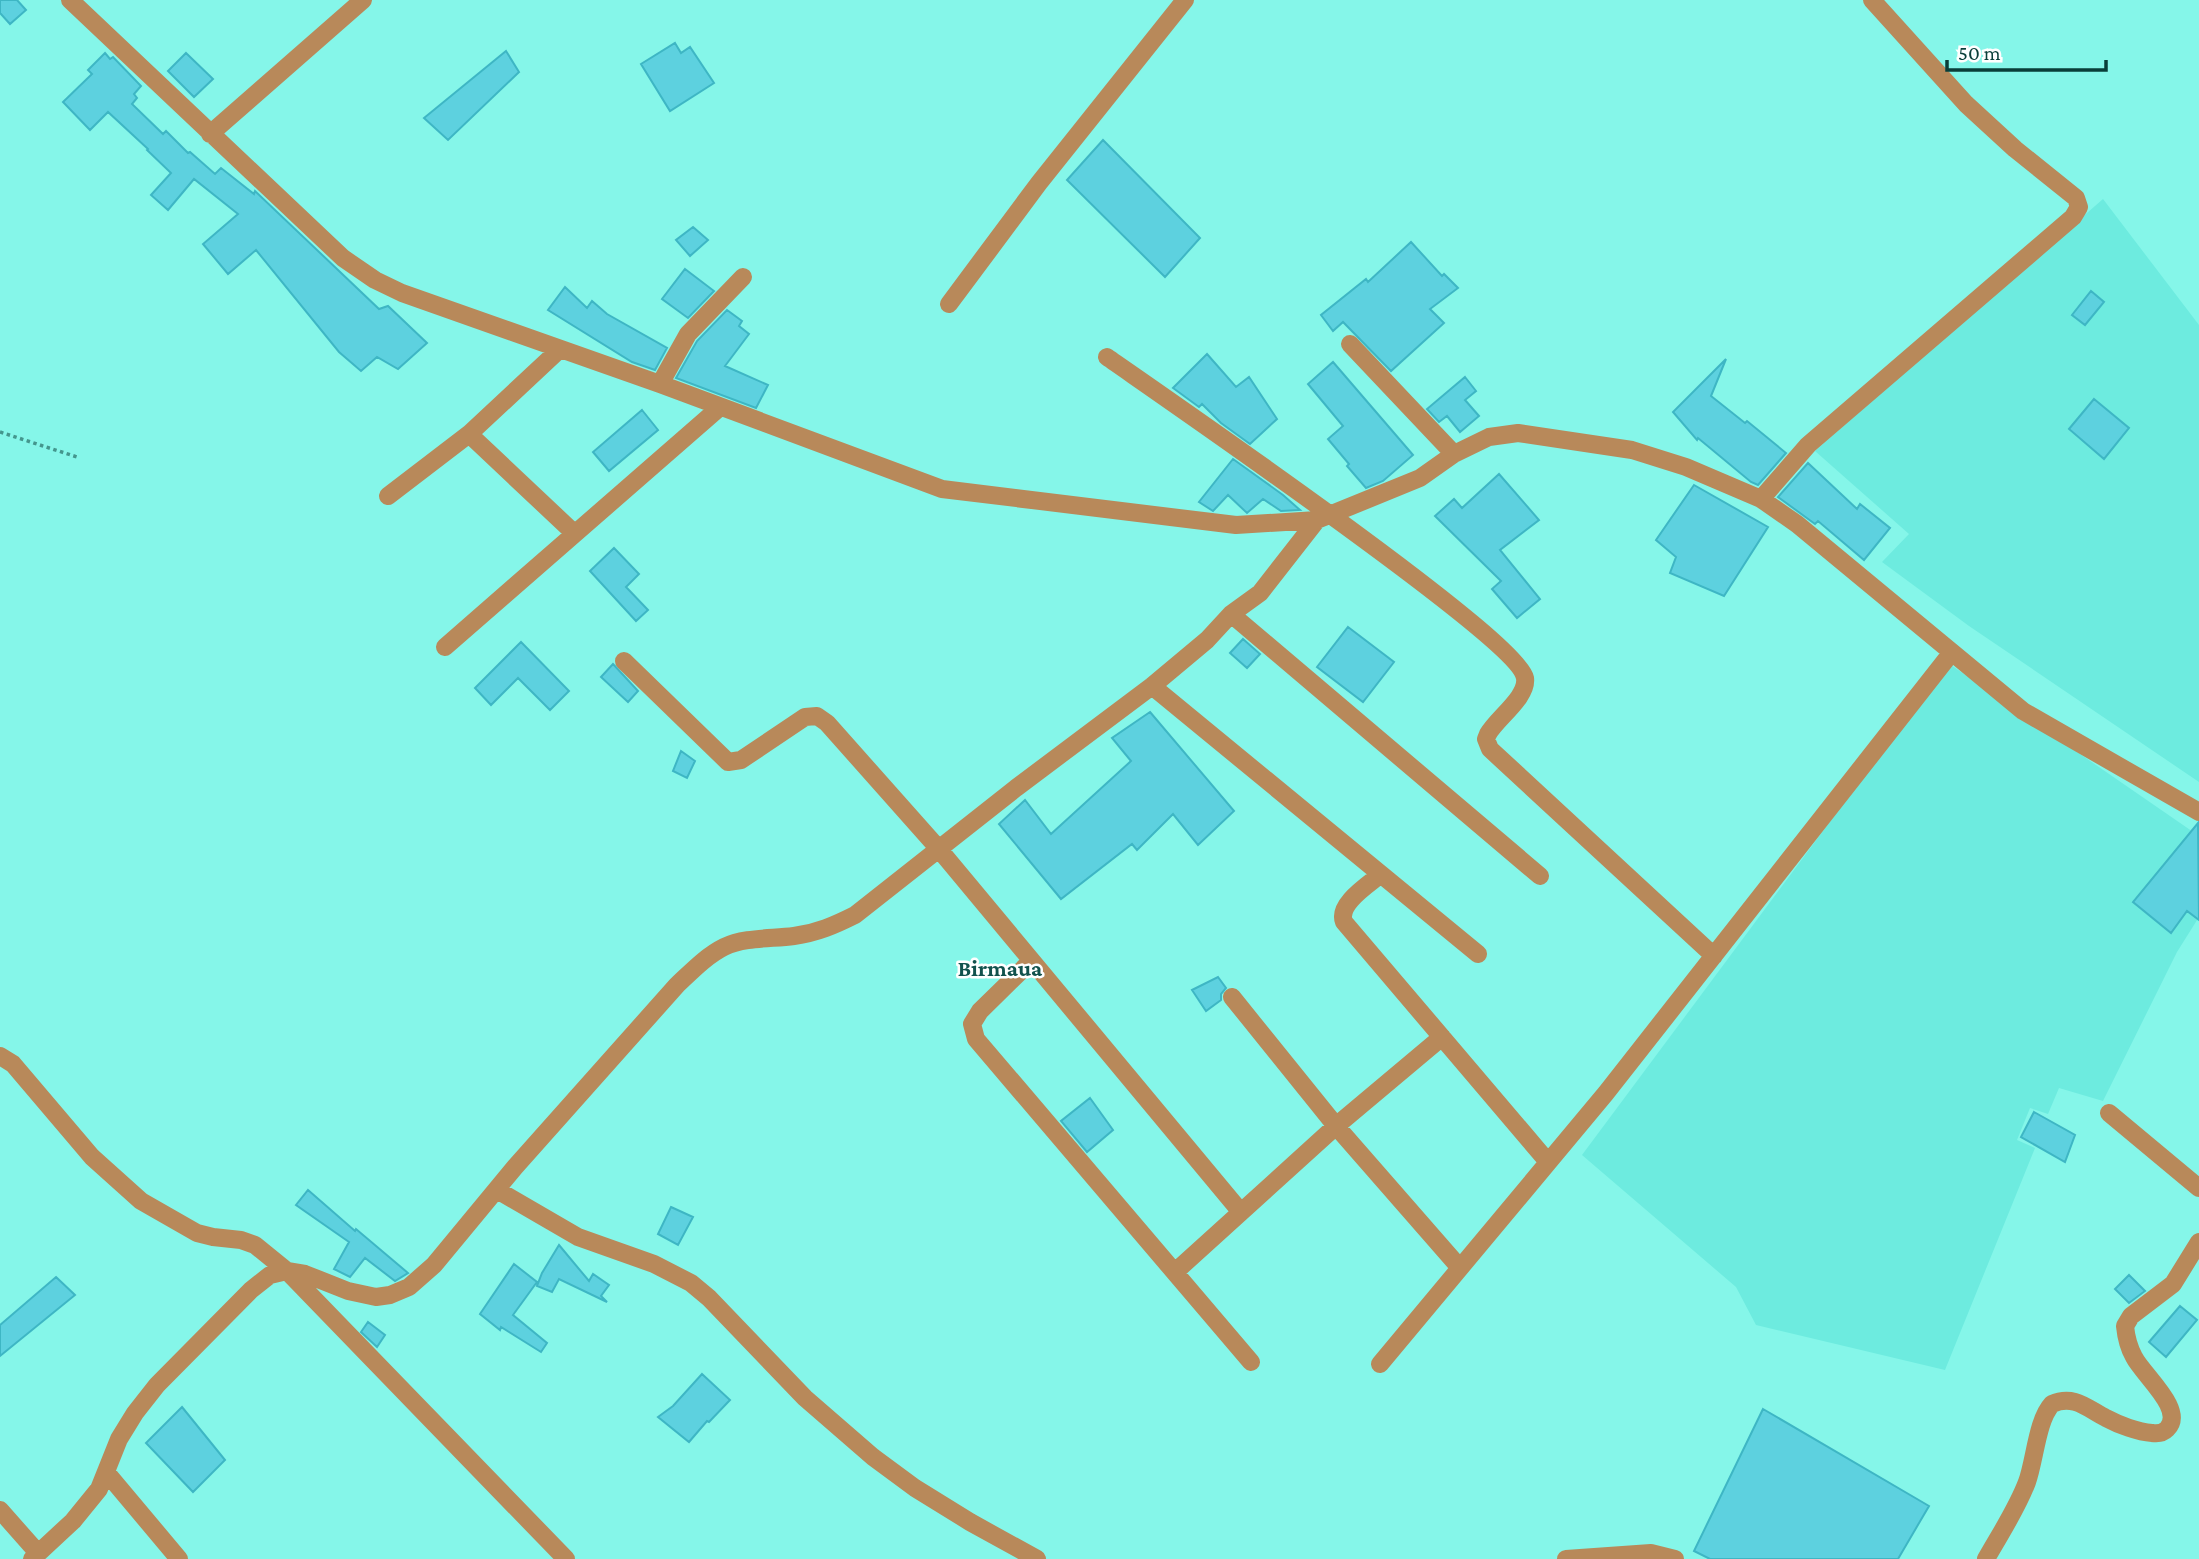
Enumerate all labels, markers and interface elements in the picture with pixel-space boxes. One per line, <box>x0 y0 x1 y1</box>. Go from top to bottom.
scale bar <box>1947 28 2106 72</box>
text: 50 m <box>1958 41 2001 65</box>
district label: Birmaua <box>958 955 1043 981</box>

